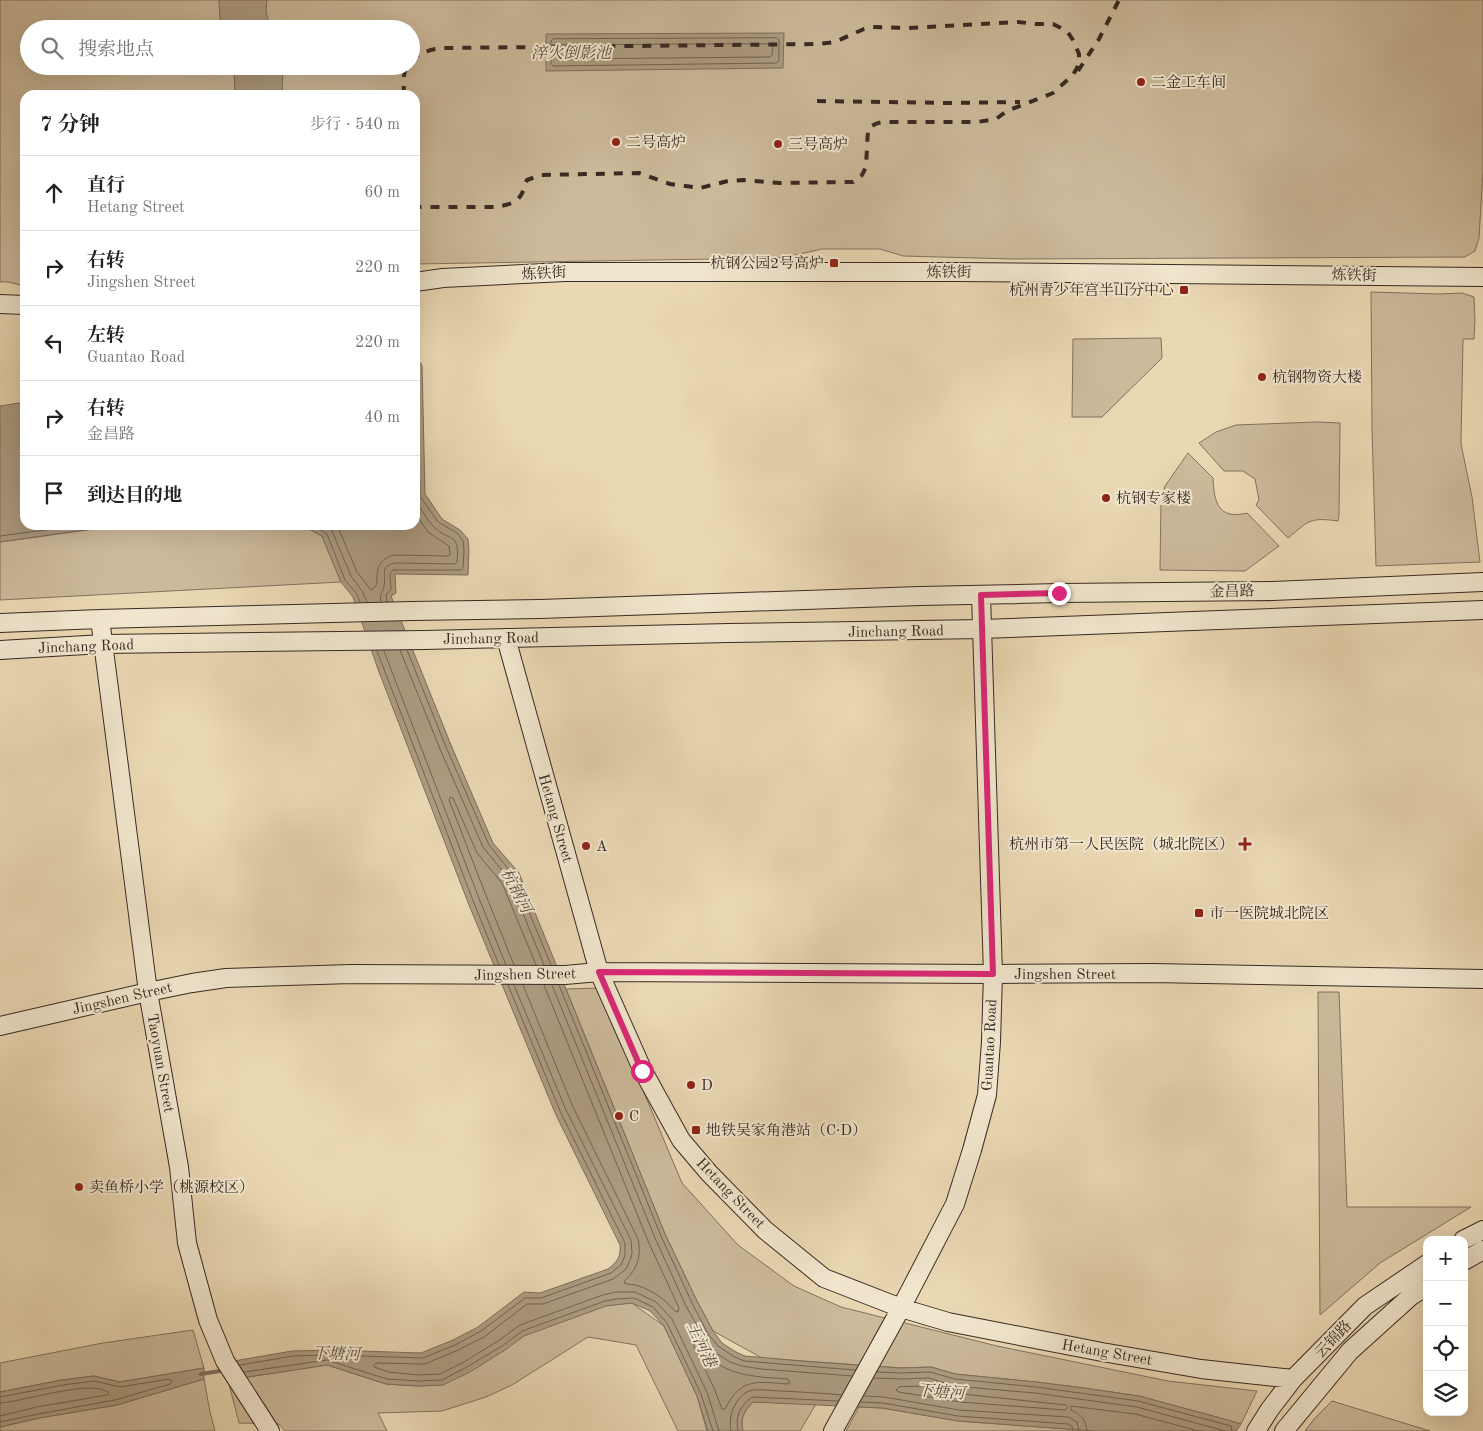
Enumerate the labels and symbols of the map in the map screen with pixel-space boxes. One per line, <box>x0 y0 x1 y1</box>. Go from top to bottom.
water label: 淬火倒影池 <box>531 44 613 62</box>
place label: 二金工车间 <box>1151 74 1226 91</box>
marker: 二金工车间 <box>1135 76 1147 88</box>
place label: 二号高炉 <box>626 134 686 151</box>
marker: 二号高炉 <box>610 136 622 148</box>
place label: 三号高炉 <box>788 136 848 153</box>
marker: 三号高炉 <box>772 138 784 150</box>
place label: 杭钢公园2号高炉 <box>710 255 824 272</box>
marker: 杭钢公园2号高炉 <box>828 257 840 269</box>
street label: 炼铁街 <box>521 264 567 283</box>
street label: 炼铁街 <box>926 264 972 281</box>
street label: 炼铁街 <box>1331 267 1377 284</box>
place label: 杭州青少年宫半山分中心 <box>1009 282 1174 299</box>
marker: 杭州青少年宫半山分中心 <box>1178 284 1190 296</box>
place label: 杭钢物资大楼 <box>1272 369 1362 386</box>
marker: 杭钢物资大楼 <box>1256 371 1268 383</box>
place label: 杭钢专家楼 <box>1116 490 1191 507</box>
marker: 杭钢专家楼 <box>1100 492 1112 504</box>
route end <box>1048 582 1071 605</box>
street label: 金昌路 <box>1209 583 1255 600</box>
street label: Jinchang Road <box>848 624 944 641</box>
street label: Jinchang Road <box>443 631 539 648</box>
street label: Jinchang Road <box>38 638 135 657</box>
street label: Hetang Street <box>535 772 574 864</box>
place label: 杭州市第一人民医院（城北院区） <box>1009 836 1234 853</box>
marker: 杭州市第一人民医院（城北院区） <box>1238 837 1252 851</box>
marker: A <box>580 840 592 852</box>
place label: A <box>596 840 608 855</box>
water label: 杭钢河 <box>497 865 537 919</box>
place label: 市一医院城北院区 <box>1209 905 1329 922</box>
marker: 市一医院城北院区 <box>1193 907 1205 919</box>
street label: Jingshen Street <box>474 967 576 984</box>
street label: Jingshen Street <box>1014 968 1116 983</box>
street label: Jingshen Street <box>71 981 174 1018</box>
street label: Guantao Road <box>981 999 1000 1091</box>
street label: Taoyuan Street <box>143 1013 176 1114</box>
route start <box>631 1060 654 1083</box>
marker: D <box>685 1079 697 1091</box>
place label: D <box>701 1079 713 1094</box>
marker: C <box>613 1110 625 1122</box>
place label: C <box>629 1110 639 1125</box>
place label: 地铁吴家角港站（C·D） <box>706 1122 867 1139</box>
marker: 地铁吴家角港站（C·D） <box>690 1124 702 1136</box>
street label: Hetang Street <box>693 1156 767 1232</box>
place label: 卖鱼桥小学（桃源校区） <box>89 1179 254 1196</box>
marker: 卖鱼桥小学（桃源校区） <box>73 1181 85 1193</box>
street label: 云锦路 <box>1312 1317 1355 1361</box>
water label: 王河港 <box>683 1319 720 1372</box>
street label: Hetang Street <box>1060 1338 1153 1369</box>
water label: 下塘河 <box>312 1345 363 1363</box>
water label: 下塘河 <box>916 1381 968 1403</box>

